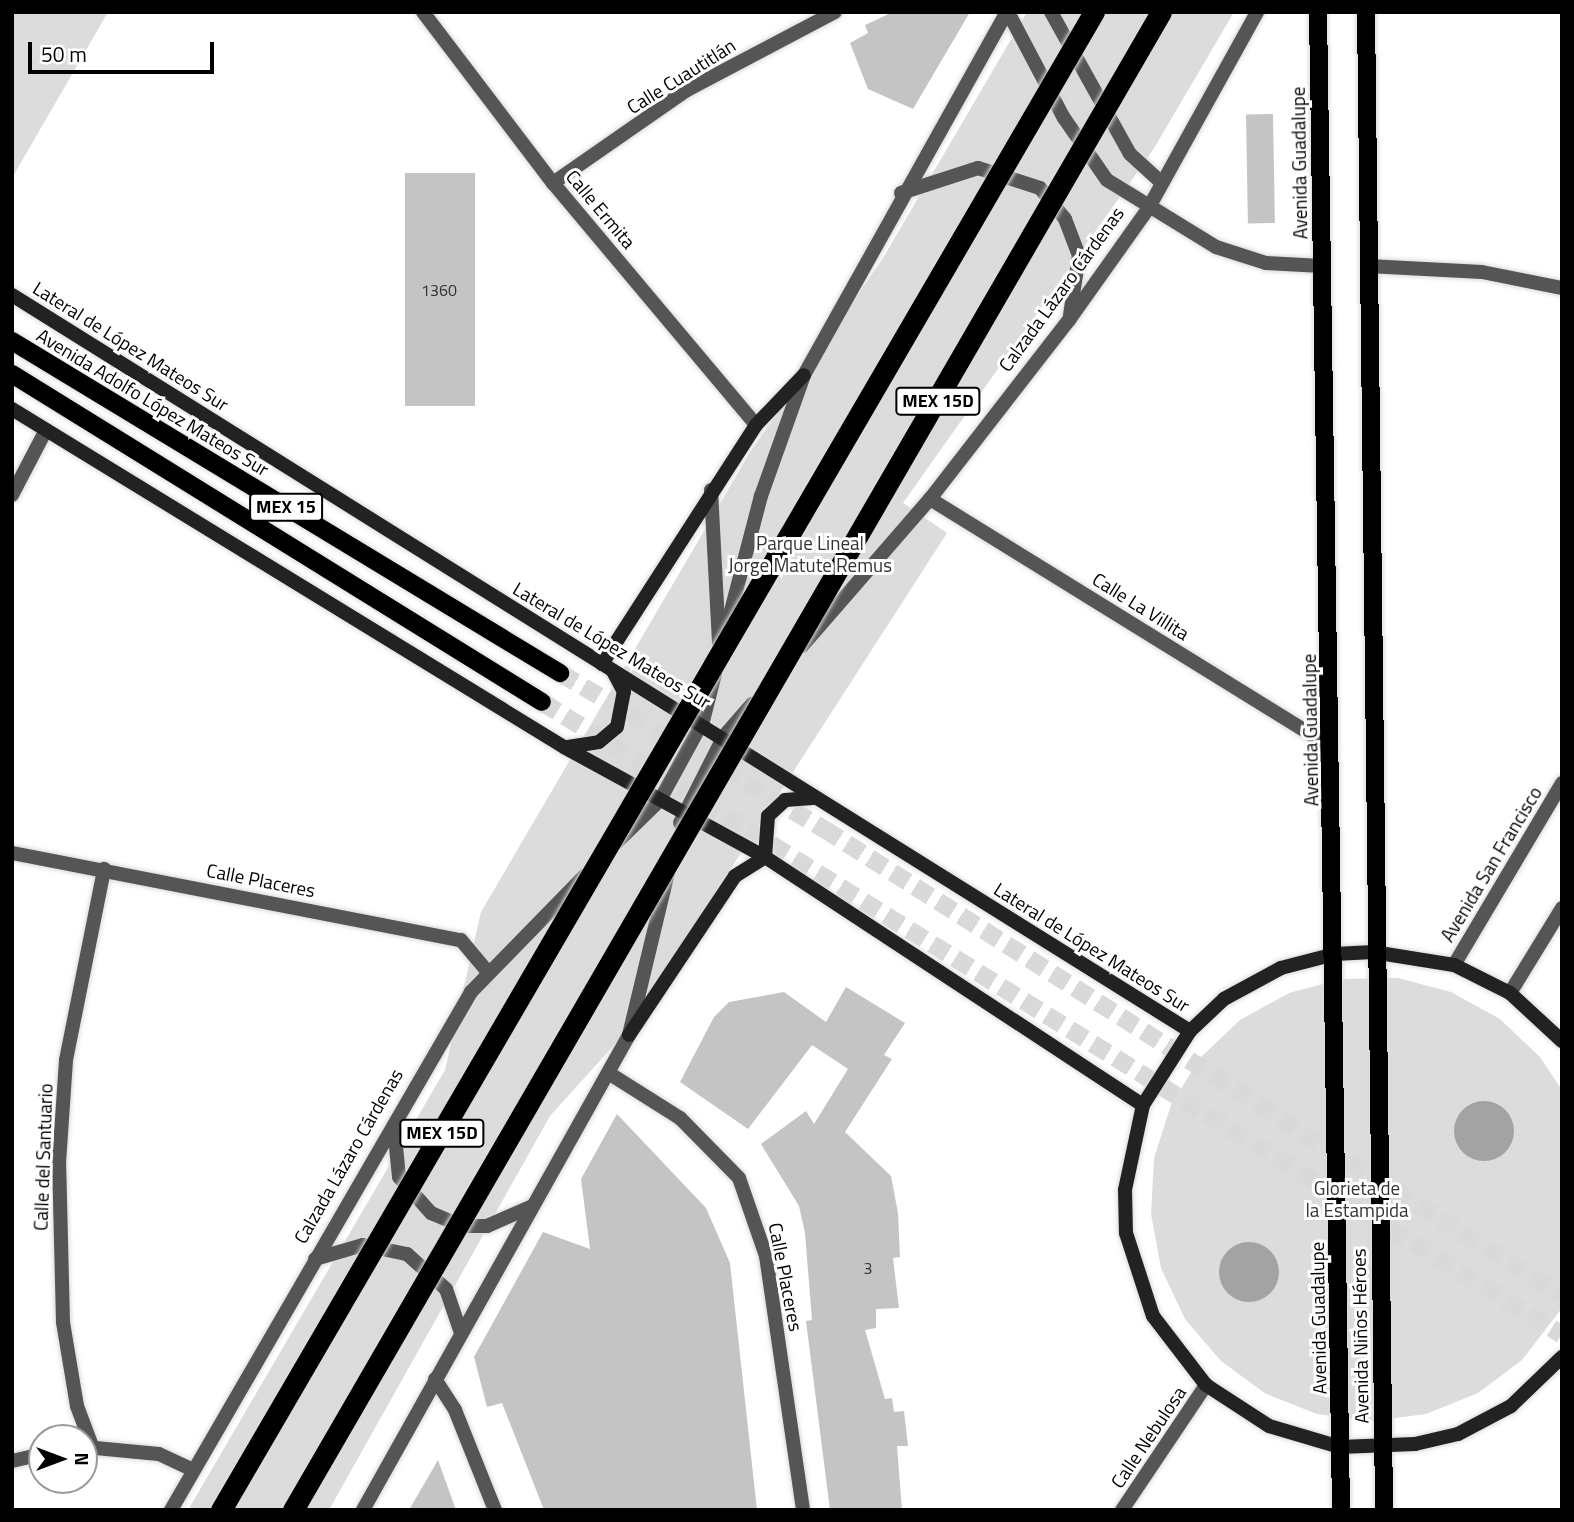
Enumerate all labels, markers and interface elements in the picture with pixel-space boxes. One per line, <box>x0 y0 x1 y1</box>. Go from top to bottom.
scale bar <box>32 28 217 72</box>
street label: Calle Cuautitlán <box>622 34 740 118</box>
text: 50 m <box>41 38 87 70</box>
street label: Avenida Guadalupe <box>1286 86 1312 240</box>
street label: Calle Ermita <box>562 165 640 253</box>
street label: Calzada Lázaro Cárdenas <box>994 202 1128 376</box>
street label: Lateral de López Mateos Sur <box>29 276 233 416</box>
house number: 1360 <box>421 280 457 300</box>
street label: Avenida Adolfo López Mateos Sur <box>33 323 273 481</box>
road number: MEX 15D <box>894 386 982 416</box>
road number: MEX 15 <box>247 492 324 522</box>
park label: Parque Lineal Jorge Matute Remus <box>728 532 892 576</box>
street label: Calle La Villita <box>1089 567 1193 645</box>
street label: Lateral de López Mateos Sur <box>509 577 715 713</box>
street label: Avenida Guadalupe <box>1297 653 1323 807</box>
street label: Avenida San Francisco <box>1436 782 1546 946</box>
street label: Calle Placeres <box>205 858 317 902</box>
street label: Lateral de López Mateos Sur <box>990 877 1194 1017</box>
street label: Calzada Lázaro Cárdenas <box>289 1065 407 1247</box>
street label: Calle del Santuario <box>29 1083 57 1231</box>
road number: MEX 15D <box>398 1118 486 1148</box>
park label: Glorieta de la Estampida <box>1305 1177 1409 1221</box>
street label: Calle Placeres <box>764 1221 808 1333</box>
street label: Avenida Guadalupe <box>1305 1241 1331 1395</box>
street label: Avenida Niños Héroes <box>1347 1248 1373 1424</box>
house number: 3 <box>864 1258 872 1278</box>
street label: Calle Nebulosa <box>1106 1382 1190 1492</box>
north arrow <box>28 1424 98 1494</box>
text: N <box>68 1452 97 1466</box>

